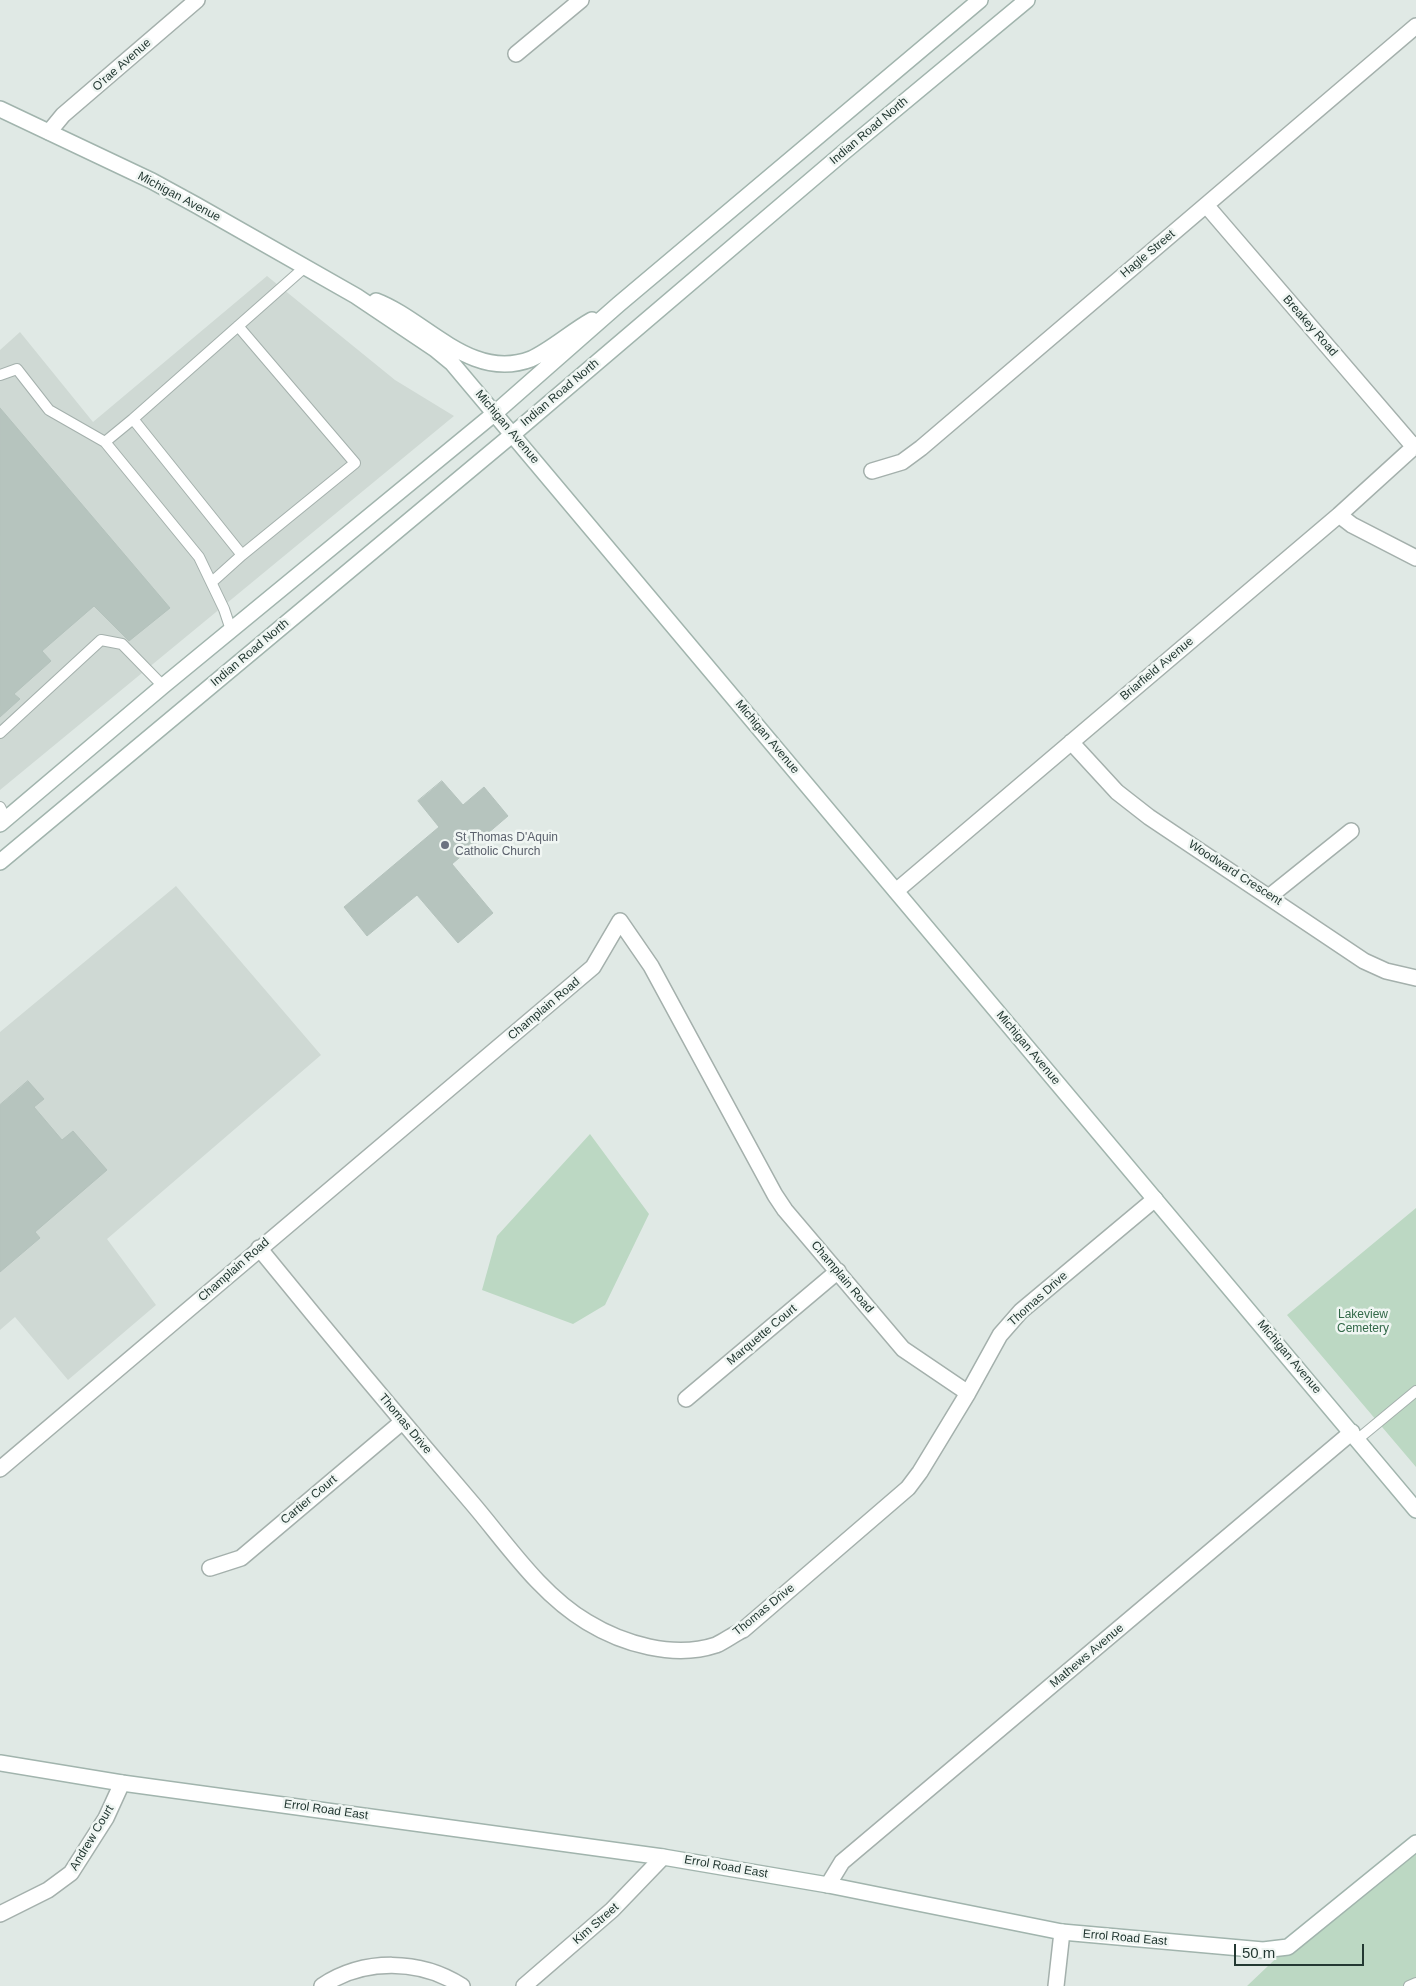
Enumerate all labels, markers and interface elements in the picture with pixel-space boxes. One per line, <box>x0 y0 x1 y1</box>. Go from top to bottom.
street label: O'rae Avenue <box>90 36 154 94</box>
street label: Indian Road North <box>827 94 911 168</box>
street label: Michigan Avenue <box>135 169 223 225</box>
street label: Hagle Street <box>1118 227 1178 281</box>
street label: Breakey Road <box>1280 293 1340 359</box>
street label: Indian Road North <box>518 356 602 430</box>
street label: Michigan Avenue <box>472 387 542 467</box>
street label: Indian Road North <box>208 616 292 690</box>
street label: Briarfield Avenue <box>1117 634 1197 704</box>
street label: Michigan Avenue <box>732 697 802 777</box>
place label: St Thomas D'Aquin Catholic Church <box>455 831 558 859</box>
street label: Woodward Crescent <box>1186 837 1284 909</box>
marker: St Thomas D'Aquin Catholic Church <box>439 839 451 851</box>
street label: Champlain Road <box>505 975 583 1043</box>
street label: Michigan Avenue <box>993 1008 1063 1088</box>
street label: Champlain Road <box>196 1235 272 1305</box>
street label: Champlain Road <box>808 1238 876 1316</box>
street label: Thomas Drive <box>1005 1269 1071 1329</box>
street label: Marquette Court <box>724 1302 800 1368</box>
park label: Lakeview Cemetery <box>1337 1308 1389 1336</box>
street label: Michigan Avenue <box>1254 1317 1324 1397</box>
street label: Thomas Drive <box>375 1391 435 1457</box>
street label: Cartier Court <box>278 1472 340 1528</box>
street label: Thomas Drive <box>730 1581 798 1639</box>
street label: Mathews Avenue <box>1047 1621 1127 1691</box>
street label: Errol Road East <box>283 1797 369 1823</box>
street label: Andrew Court <box>67 1803 117 1873</box>
street label: Errol Road East <box>683 1853 769 1881</box>
street label: Kim Street <box>570 1900 622 1948</box>
street label: Errol Road East <box>1082 1927 1168 1949</box>
scale bar <box>1236 1934 1366 1966</box>
text: 50 m <box>1242 1944 1275 1961</box>

